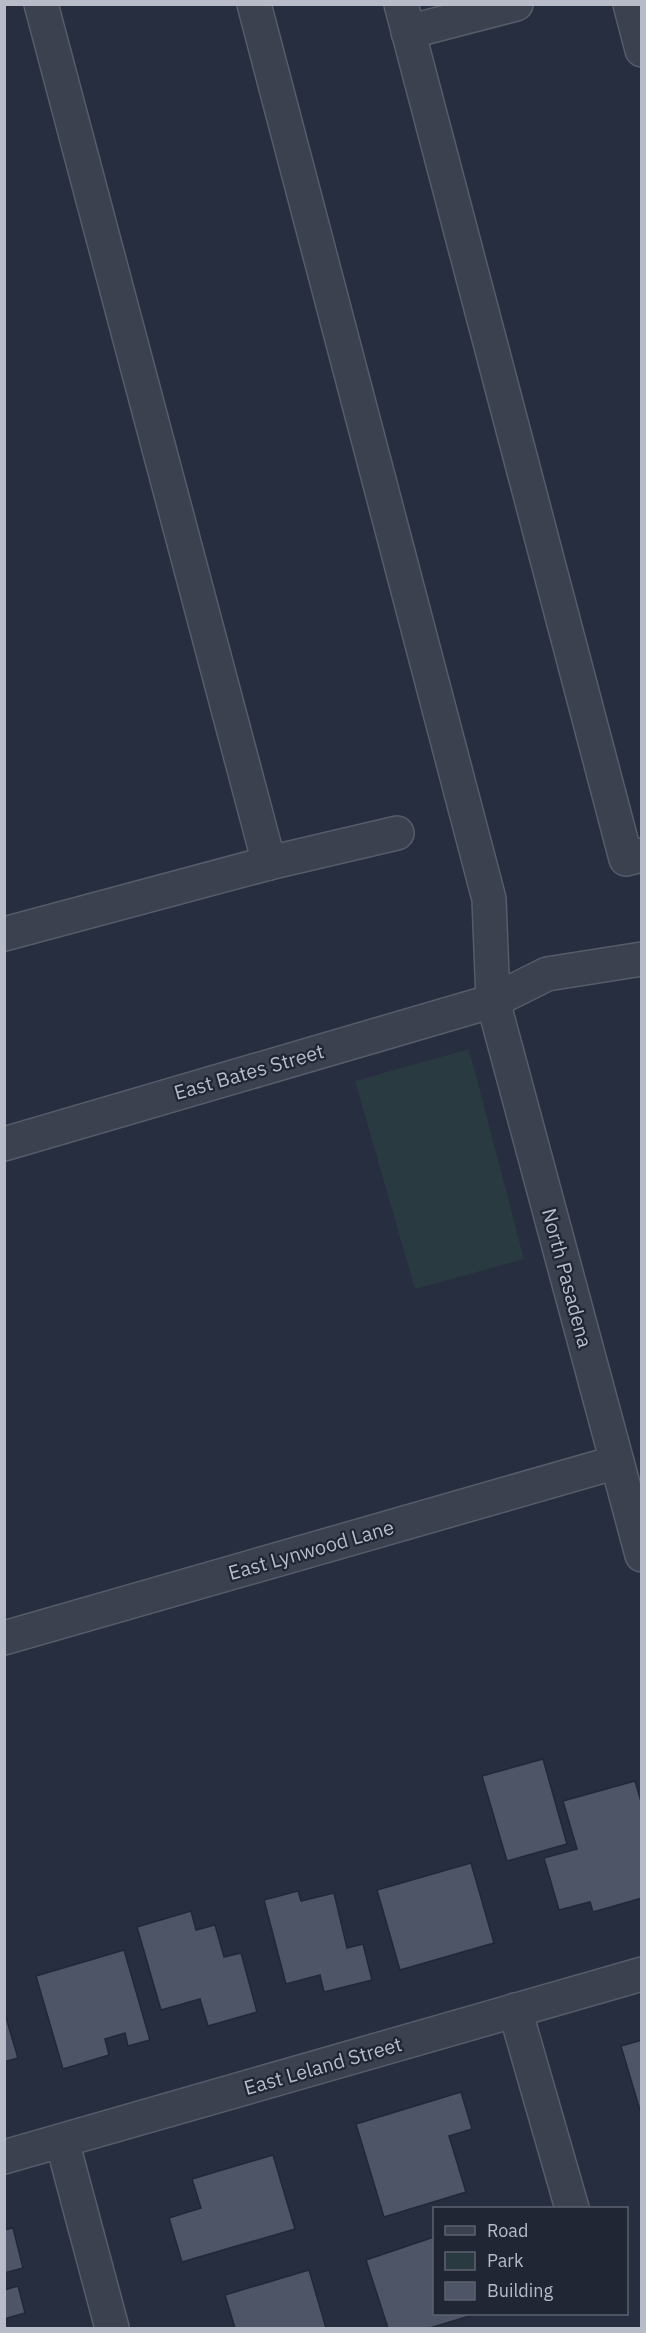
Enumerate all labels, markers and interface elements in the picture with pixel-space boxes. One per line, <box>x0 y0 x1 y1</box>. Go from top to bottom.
street label: East Bates Street <box>171 1037 327 1106</box>
street label: North Pasadena <box>536 1205 599 1351</box>
street label: East Lynwood Lane <box>225 1513 397 1586</box>
street label: East Leland Street <box>241 2030 405 2101</box>
legend <box>433 2207 628 2315</box>
text: Road <box>487 2219 528 2242</box>
text: Park <box>487 2249 524 2272</box>
text: Building <box>487 2279 554 2302</box>

